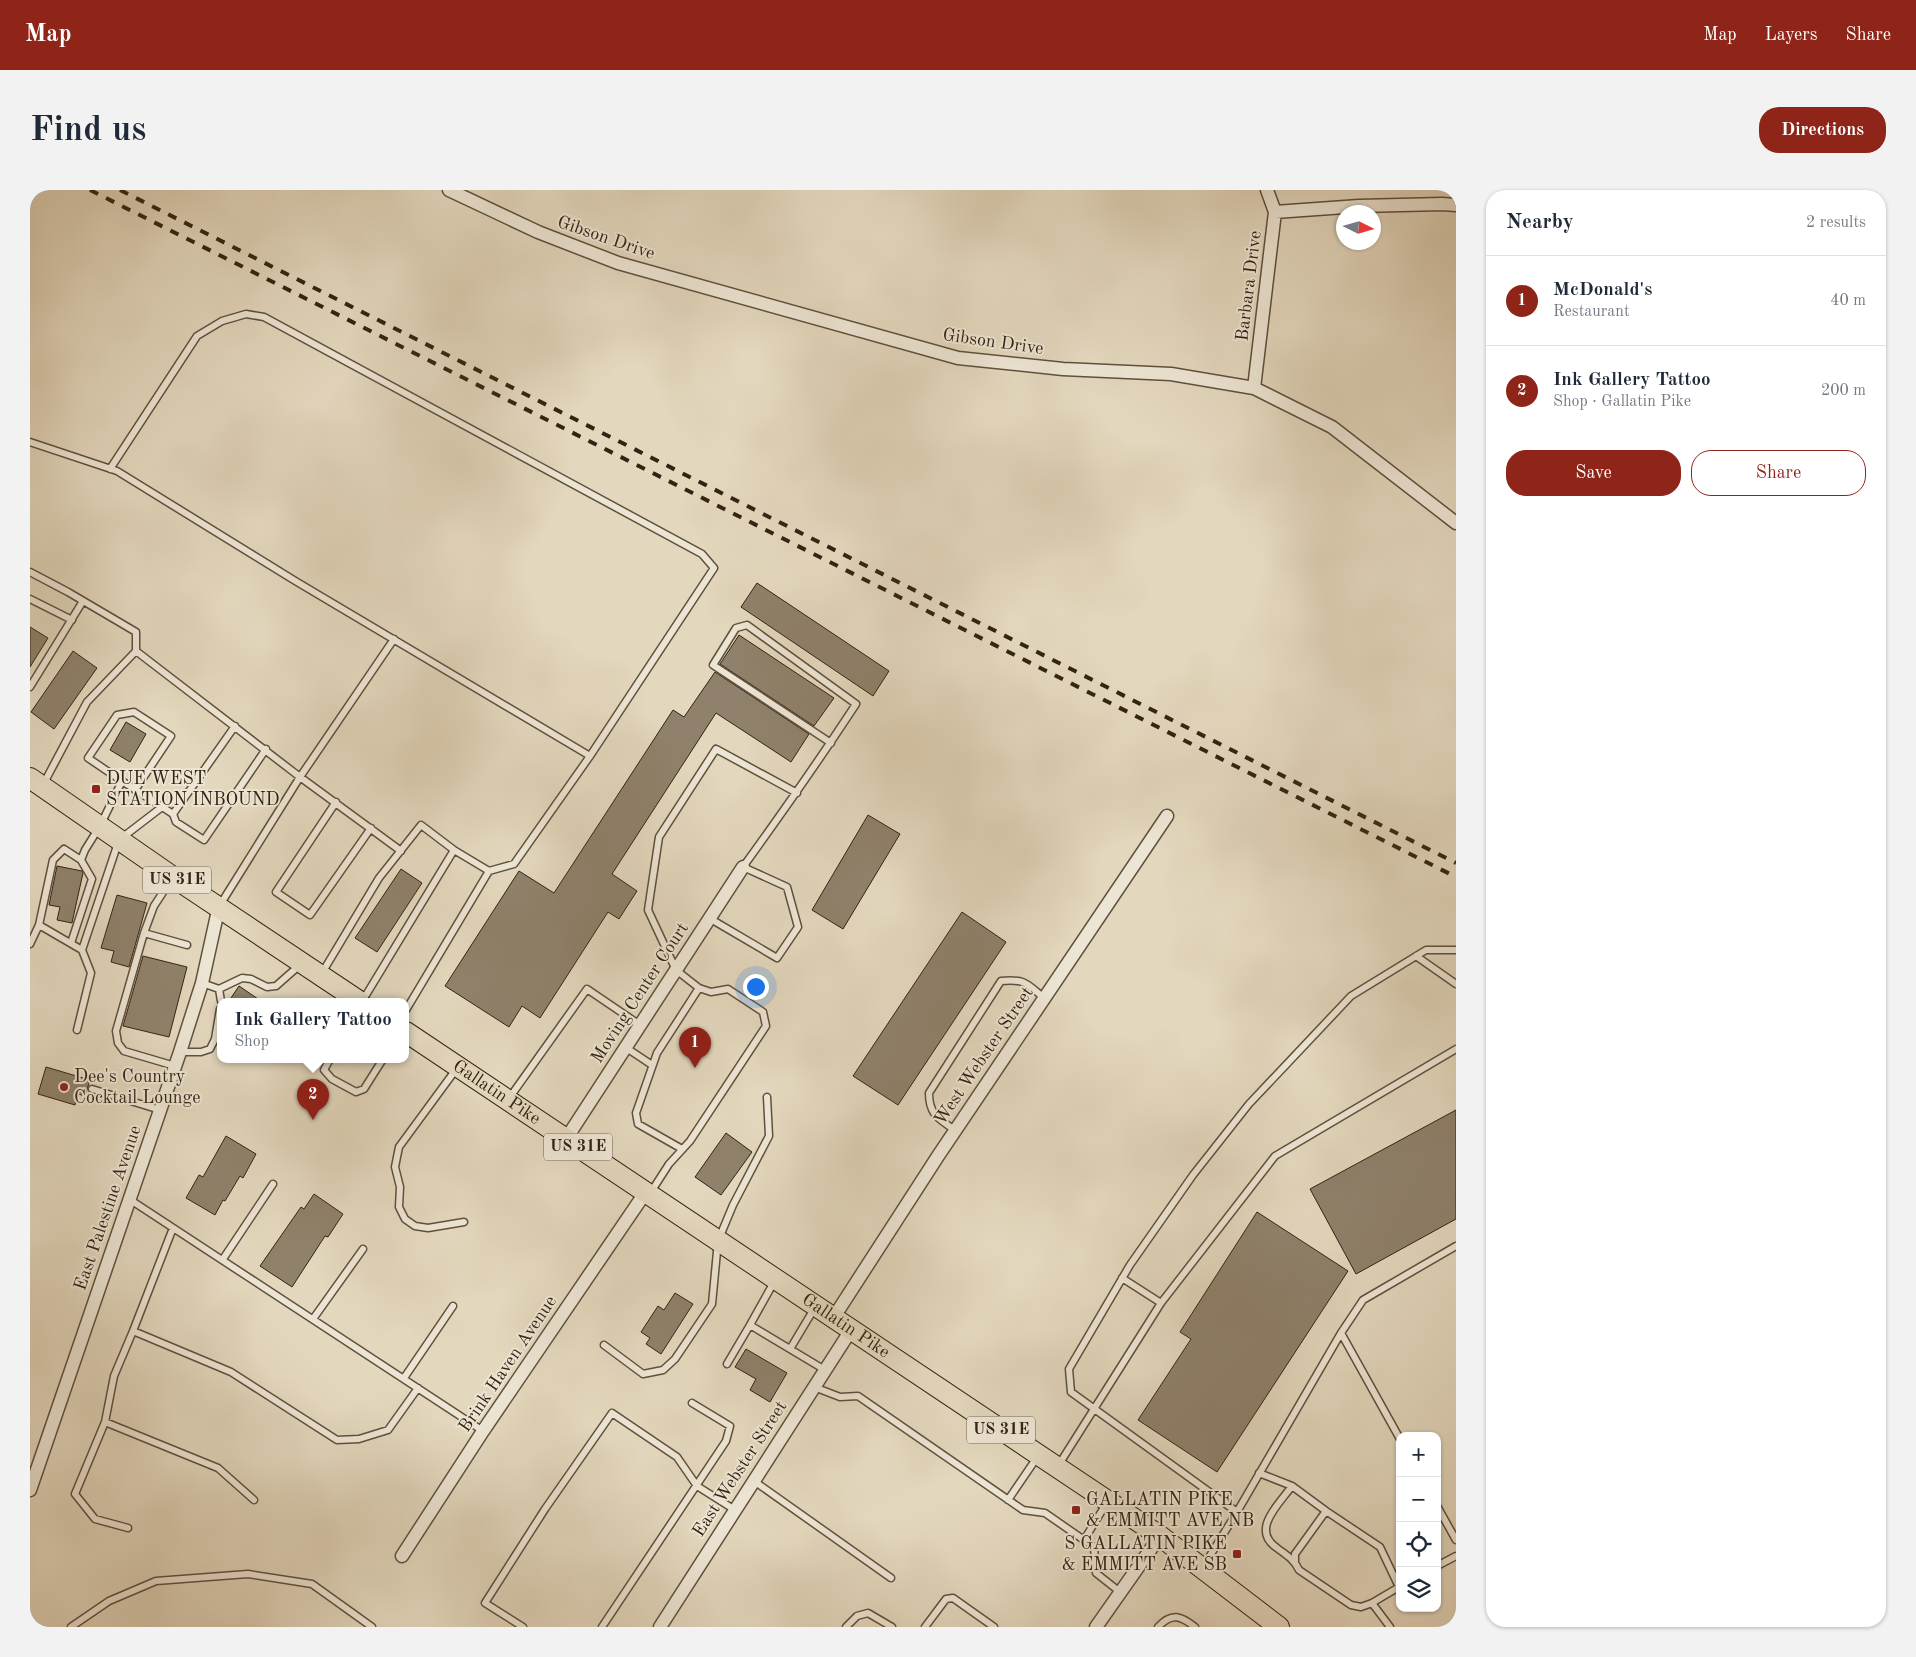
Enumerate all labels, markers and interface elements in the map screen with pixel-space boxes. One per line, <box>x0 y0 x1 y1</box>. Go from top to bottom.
text: Map <box>25 23 72 47</box>
text: Map <box>1703 26 1737 44</box>
text: Layers <box>1765 26 1817 44</box>
text: Share <box>1845 26 1891 44</box>
button: Directions <box>1759 107 1886 153</box>
text: Find us <box>30 113 146 148</box>
north arrow <box>1336 205 1381 250</box>
text: Nearby <box>1506 212 1574 233</box>
street label: Gibson Drive <box>555 213 657 263</box>
text: 2 results <box>1806 215 1866 231</box>
street label: Barbara Drive <box>1233 230 1265 342</box>
text: McDonald's <box>1553 281 1652 300</box>
text: 1 <box>1517 293 1527 309</box>
text: 40 m <box>1830 293 1866 309</box>
text: Restaurant <box>1553 304 1630 320</box>
street label: Gibson Drive <box>941 326 1045 358</box>
text: Ink Gallery Tattoo <box>1553 371 1711 390</box>
text: 2 <box>1517 383 1527 399</box>
text: 200 m <box>1821 383 1866 399</box>
text: Shop · Gallatin Pike <box>1553 394 1691 410</box>
button: Save <box>1506 450 1681 496</box>
button: Share <box>1691 450 1866 496</box>
place label: DUE WEST STATION INBOUND <box>106 770 280 809</box>
marker: DUE WEST STATION INBOUND <box>90 783 102 795</box>
road number: US 31E <box>143 866 211 894</box>
street label: Moving Center Court <box>588 920 692 1066</box>
your location <box>743 974 769 1000</box>
street label: West Webster Street <box>931 984 1037 1128</box>
popup <box>217 998 409 1063</box>
text: Ink Gallery Tattoo <box>234 1011 392 1030</box>
pin: 1 <box>679 1027 711 1068</box>
text: Shop <box>234 1034 269 1050</box>
street label: Gallatin Pike <box>450 1057 544 1128</box>
place label: Dee's Country Cocktail Lounge <box>74 1068 200 1107</box>
pin: 2 <box>297 1079 329 1120</box>
marker: Dee's Country Cocktail Lounge <box>58 1081 70 1093</box>
street label: East Palestine Avenue <box>71 1123 145 1293</box>
road number: US 31E <box>544 1134 612 1160</box>
street label: Gallatin Pike <box>799 1290 893 1362</box>
street label: Brink Haven Avenue <box>456 1293 560 1435</box>
street label: East Webster Street <box>689 1398 791 1540</box>
road number: US 31E <box>967 1416 1035 1444</box>
map controls <box>1396 1432 1441 1612</box>
button: + <box>1396 1432 1441 1477</box>
button: − <box>1396 1477 1441 1522</box>
place label: GALLATIN PIKE & EMMITT AVE NB <box>1086 1491 1254 1530</box>
marker: GALLATIN PIKE & EMMITT AVE NB <box>1070 1504 1082 1516</box>
button: locate <box>1396 1522 1441 1567</box>
place label: S GALLATIN PIKE & EMMITT AVE SB <box>1062 1535 1227 1574</box>
marker: S GALLATIN PIKE & EMMITT AVE SB <box>1231 1548 1243 1560</box>
button: layers <box>1396 1567 1441 1612</box>

